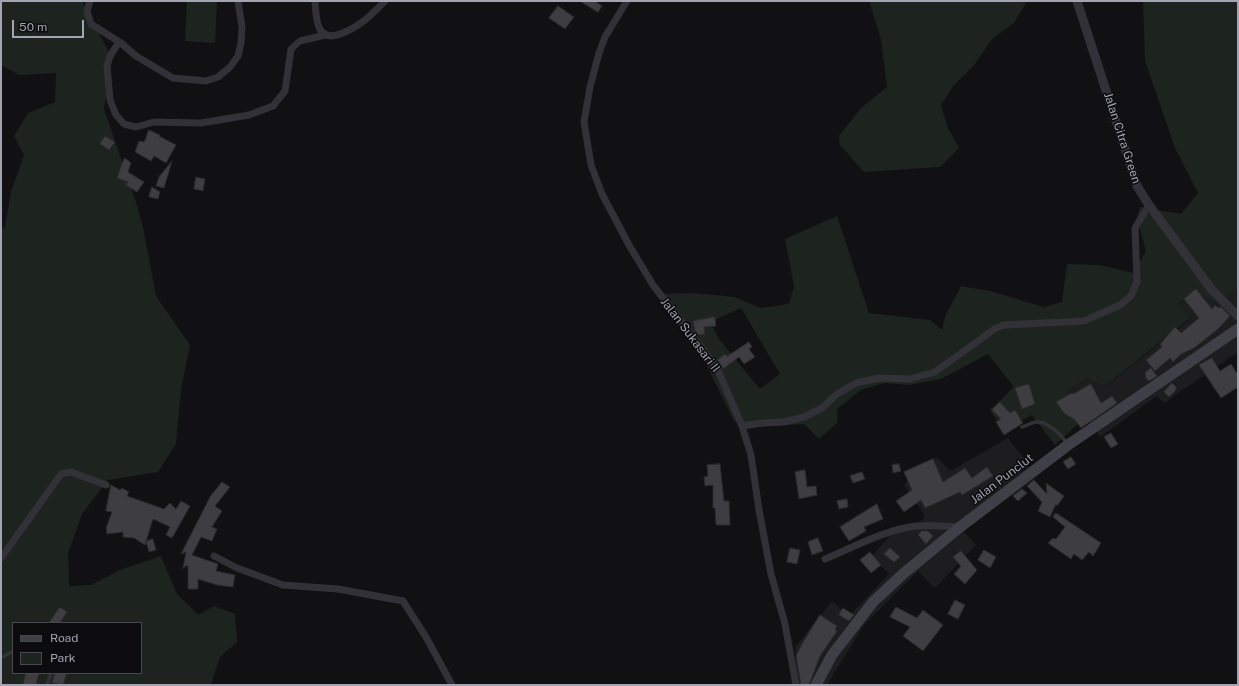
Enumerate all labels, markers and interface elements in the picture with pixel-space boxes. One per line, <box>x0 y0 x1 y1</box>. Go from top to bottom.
scale bar <box>14 12 86 38</box>
text: 50 m <box>19 20 47 34</box>
street label: Jalan Citra Green <box>1100 91 1144 185</box>
street label: Jalan Sukasari II <box>657 295 723 375</box>
street label: Jalan Punclut <box>968 451 1036 507</box>
legend <box>12 622 142 674</box>
text: Road <box>50 631 78 645</box>
text: Park <box>50 651 76 665</box>

